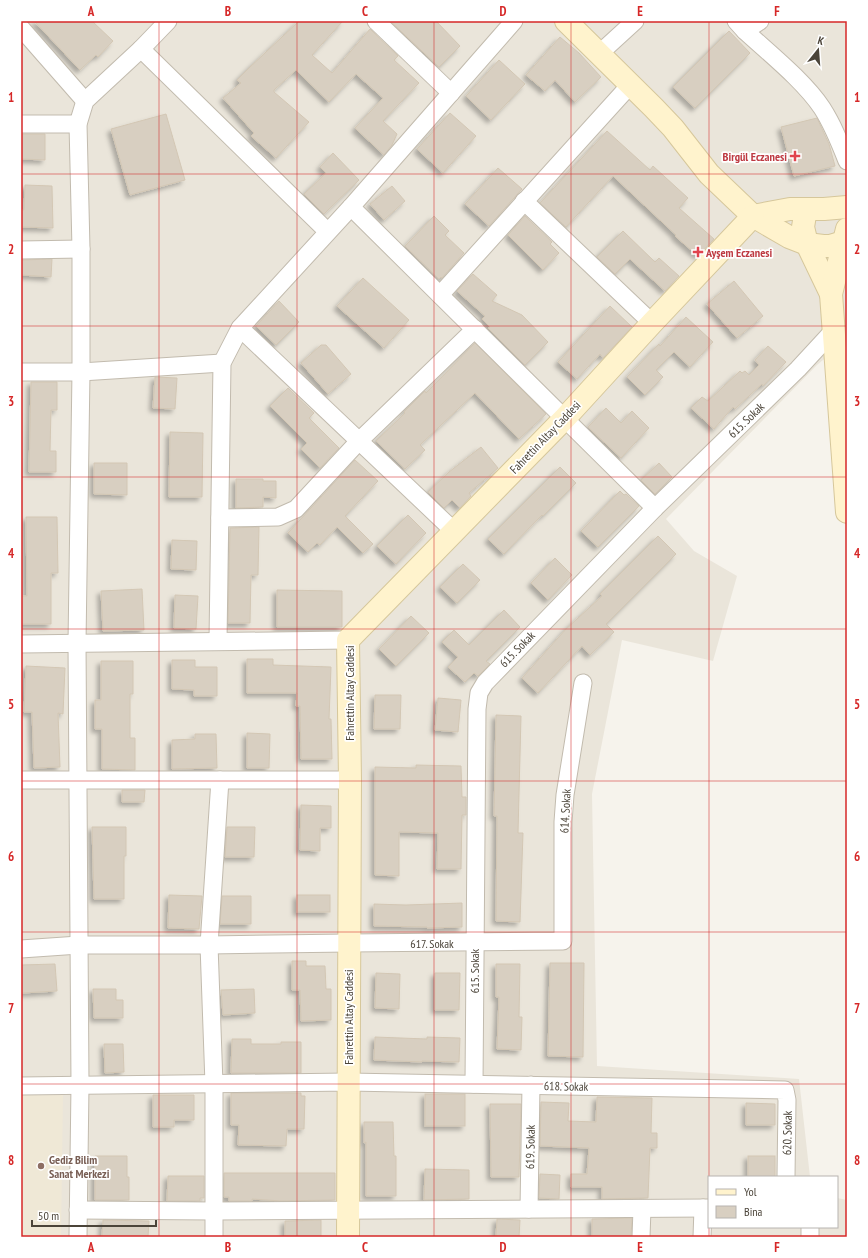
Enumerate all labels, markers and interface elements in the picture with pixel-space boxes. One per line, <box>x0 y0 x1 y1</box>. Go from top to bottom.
text: A <box>87 3 95 20</box>
text: B <box>225 3 231 20</box>
text: C <box>362 3 368 20</box>
text: D <box>500 3 507 20</box>
text: E <box>637 3 643 20</box>
text: F <box>774 3 780 20</box>
north arrow <box>798 30 838 70</box>
text: K <box>816 33 826 48</box>
text: 1 <box>8 89 14 106</box>
text: 1 <box>854 89 860 106</box>
place label: Birgül Eczanesi <box>723 149 787 164</box>
marker: Birgül Eczanesi <box>790 151 800 161</box>
text: 2 <box>8 241 14 258</box>
text: 2 <box>854 241 860 258</box>
place label: Ayşem Eczanesi <box>705 245 773 260</box>
marker: Ayşem Eczanesi <box>693 247 703 257</box>
text: 3 <box>8 393 14 410</box>
text: 3 <box>854 393 860 410</box>
street label: Fahrettin Altay Caddesi <box>506 397 584 477</box>
street label: 615. Sokak <box>725 399 767 441</box>
text: 4 <box>8 545 15 562</box>
text: 4 <box>854 545 861 562</box>
street label: 615. Sokak <box>496 628 538 670</box>
street label: Fahrettin Altay Caddesi <box>342 645 357 741</box>
text: 5 <box>8 696 14 713</box>
text: 5 <box>854 696 860 713</box>
street label: 614. Sokak <box>556 788 574 834</box>
text: 6 <box>8 848 14 865</box>
text: 6 <box>854 848 860 865</box>
street label: 617. Sokak <box>410 936 454 951</box>
street label: 615. Sokak <box>467 948 482 993</box>
street label: Fahrettin Altay Caddesi <box>341 969 356 1065</box>
text: 7 <box>8 1000 14 1017</box>
text: 7 <box>854 1000 860 1017</box>
street label: 618. Sokak <box>544 1078 589 1094</box>
street label: 620. Sokak <box>779 1110 795 1155</box>
street label: 619. Sokak <box>522 1124 538 1169</box>
text: 8 <box>8 1152 14 1169</box>
place label: Gediz Bilim Sanat Merkezi <box>49 1152 110 1181</box>
text: 8 <box>854 1152 860 1169</box>
marker: Gediz Bilim Sanat Merkezi <box>36 1161 46 1171</box>
legend <box>708 1176 838 1228</box>
text: Yol <box>744 1184 757 1199</box>
scale bar <box>32 1202 156 1228</box>
text: Bina <box>744 1204 763 1219</box>
text: 50 m <box>38 1208 59 1223</box>
text: A <box>87 1239 95 1256</box>
text: B <box>225 1239 231 1256</box>
text: C <box>362 1239 368 1256</box>
text: D <box>500 1239 507 1256</box>
text: E <box>637 1239 643 1256</box>
text: F <box>774 1239 780 1256</box>

